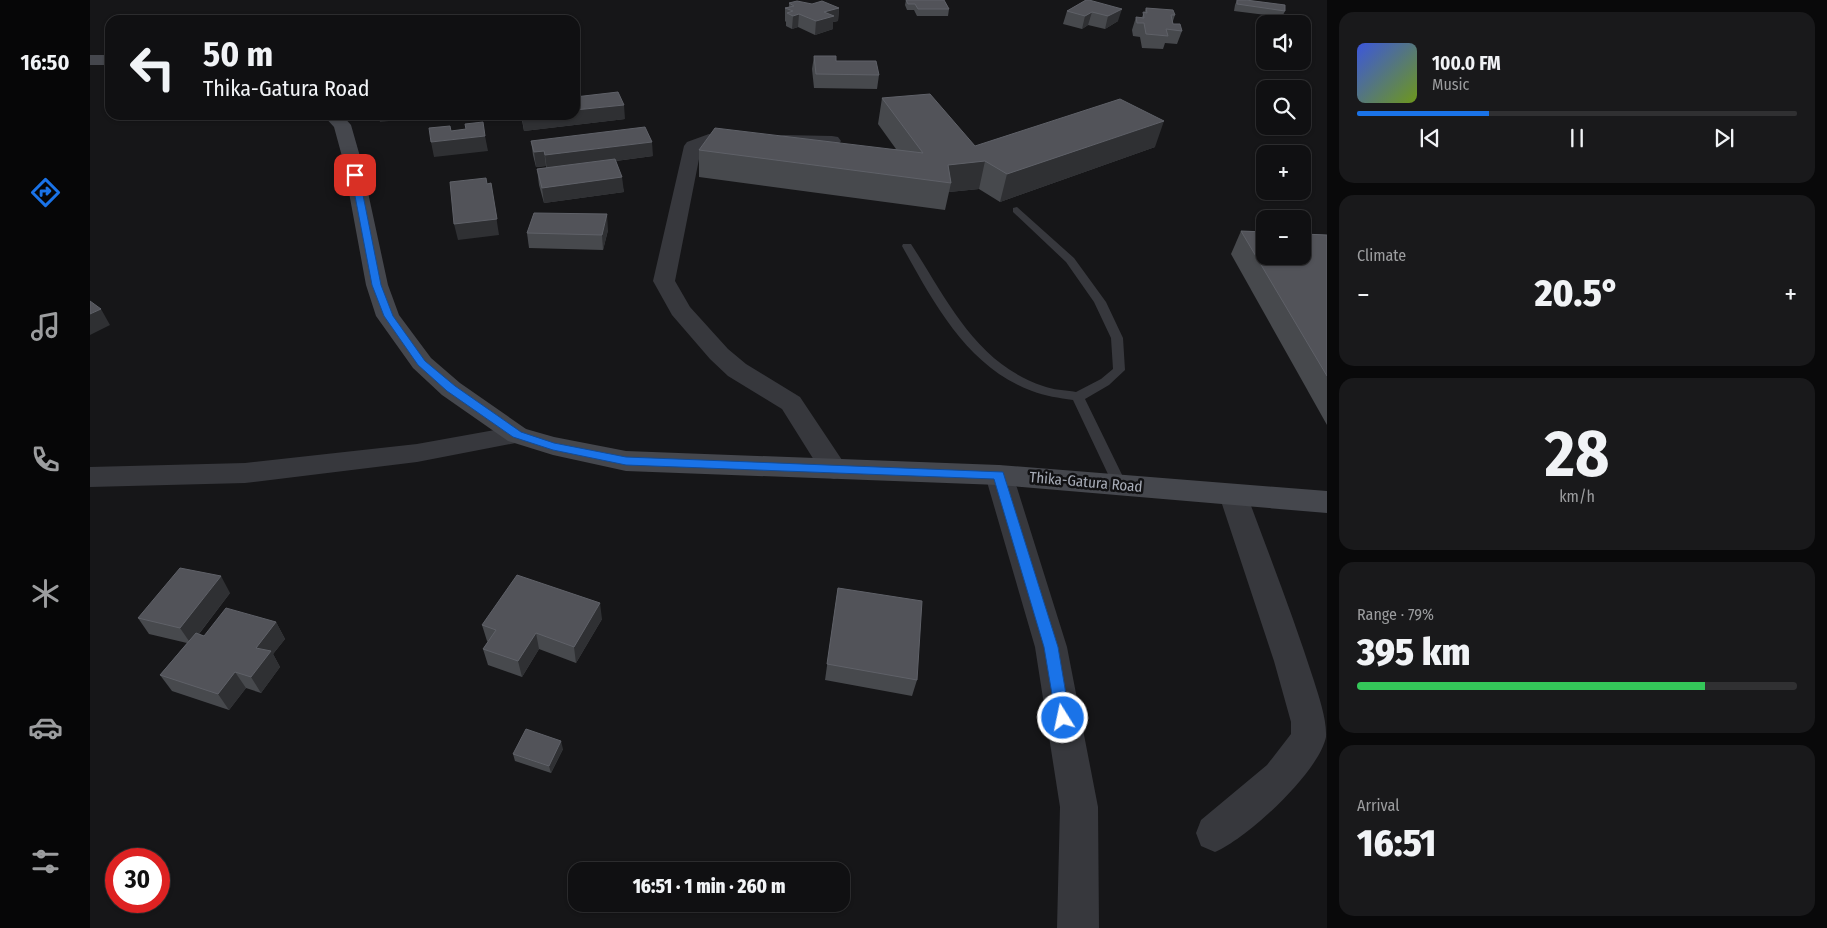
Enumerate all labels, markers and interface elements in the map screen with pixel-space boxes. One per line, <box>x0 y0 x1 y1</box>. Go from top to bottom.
map controls <box>1256 15 1311 265</box>
button: sound <box>1256 15 1311 70</box>
text: 50 m <box>203 33 273 75</box>
icon: left <box>120 35 185 100</box>
text: 16:50 <box>21 49 69 76</box>
text: 100.0 FM <box>1432 52 1501 75</box>
text: Thika-Gatura Road <box>203 75 370 102</box>
text: Music <box>1432 75 1469 94</box>
button: search <box>1256 80 1311 135</box>
icon: previous <box>1416 124 1444 152</box>
icon: pause <box>1563 124 1591 152</box>
icon: next <box>1710 124 1738 152</box>
button: + <box>1256 145 1311 200</box>
pin <box>334 154 376 196</box>
icon: arrive <box>341 161 369 189</box>
icon: directions <box>28 175 63 210</box>
button: − <box>1256 210 1311 265</box>
text: Climate <box>1357 246 1406 265</box>
text: 20.5° <box>1535 270 1619 316</box>
text: − <box>1357 278 1370 311</box>
text: + <box>1784 278 1797 311</box>
icon: music <box>28 309 63 344</box>
text: 28 <box>1545 415 1609 493</box>
icon: phone <box>28 442 63 477</box>
street label: Thika-Gatura Road <box>1029 468 1143 496</box>
text: km/h <box>1559 487 1595 506</box>
icon: climate <box>28 576 63 611</box>
text: Range · 79% <box>1357 605 1434 624</box>
text: 395 km <box>1357 629 1470 675</box>
position arrow <box>1036 691 1088 743</box>
icon: car <box>28 710 63 745</box>
text: Arrival <box>1357 796 1399 815</box>
text: 16:51 <box>1357 820 1436 866</box>
icon: filters <box>28 844 63 879</box>
speed limit sign: 30 <box>105 848 170 913</box>
text: 16:51 · 1 min · 260 m <box>633 875 785 898</box>

